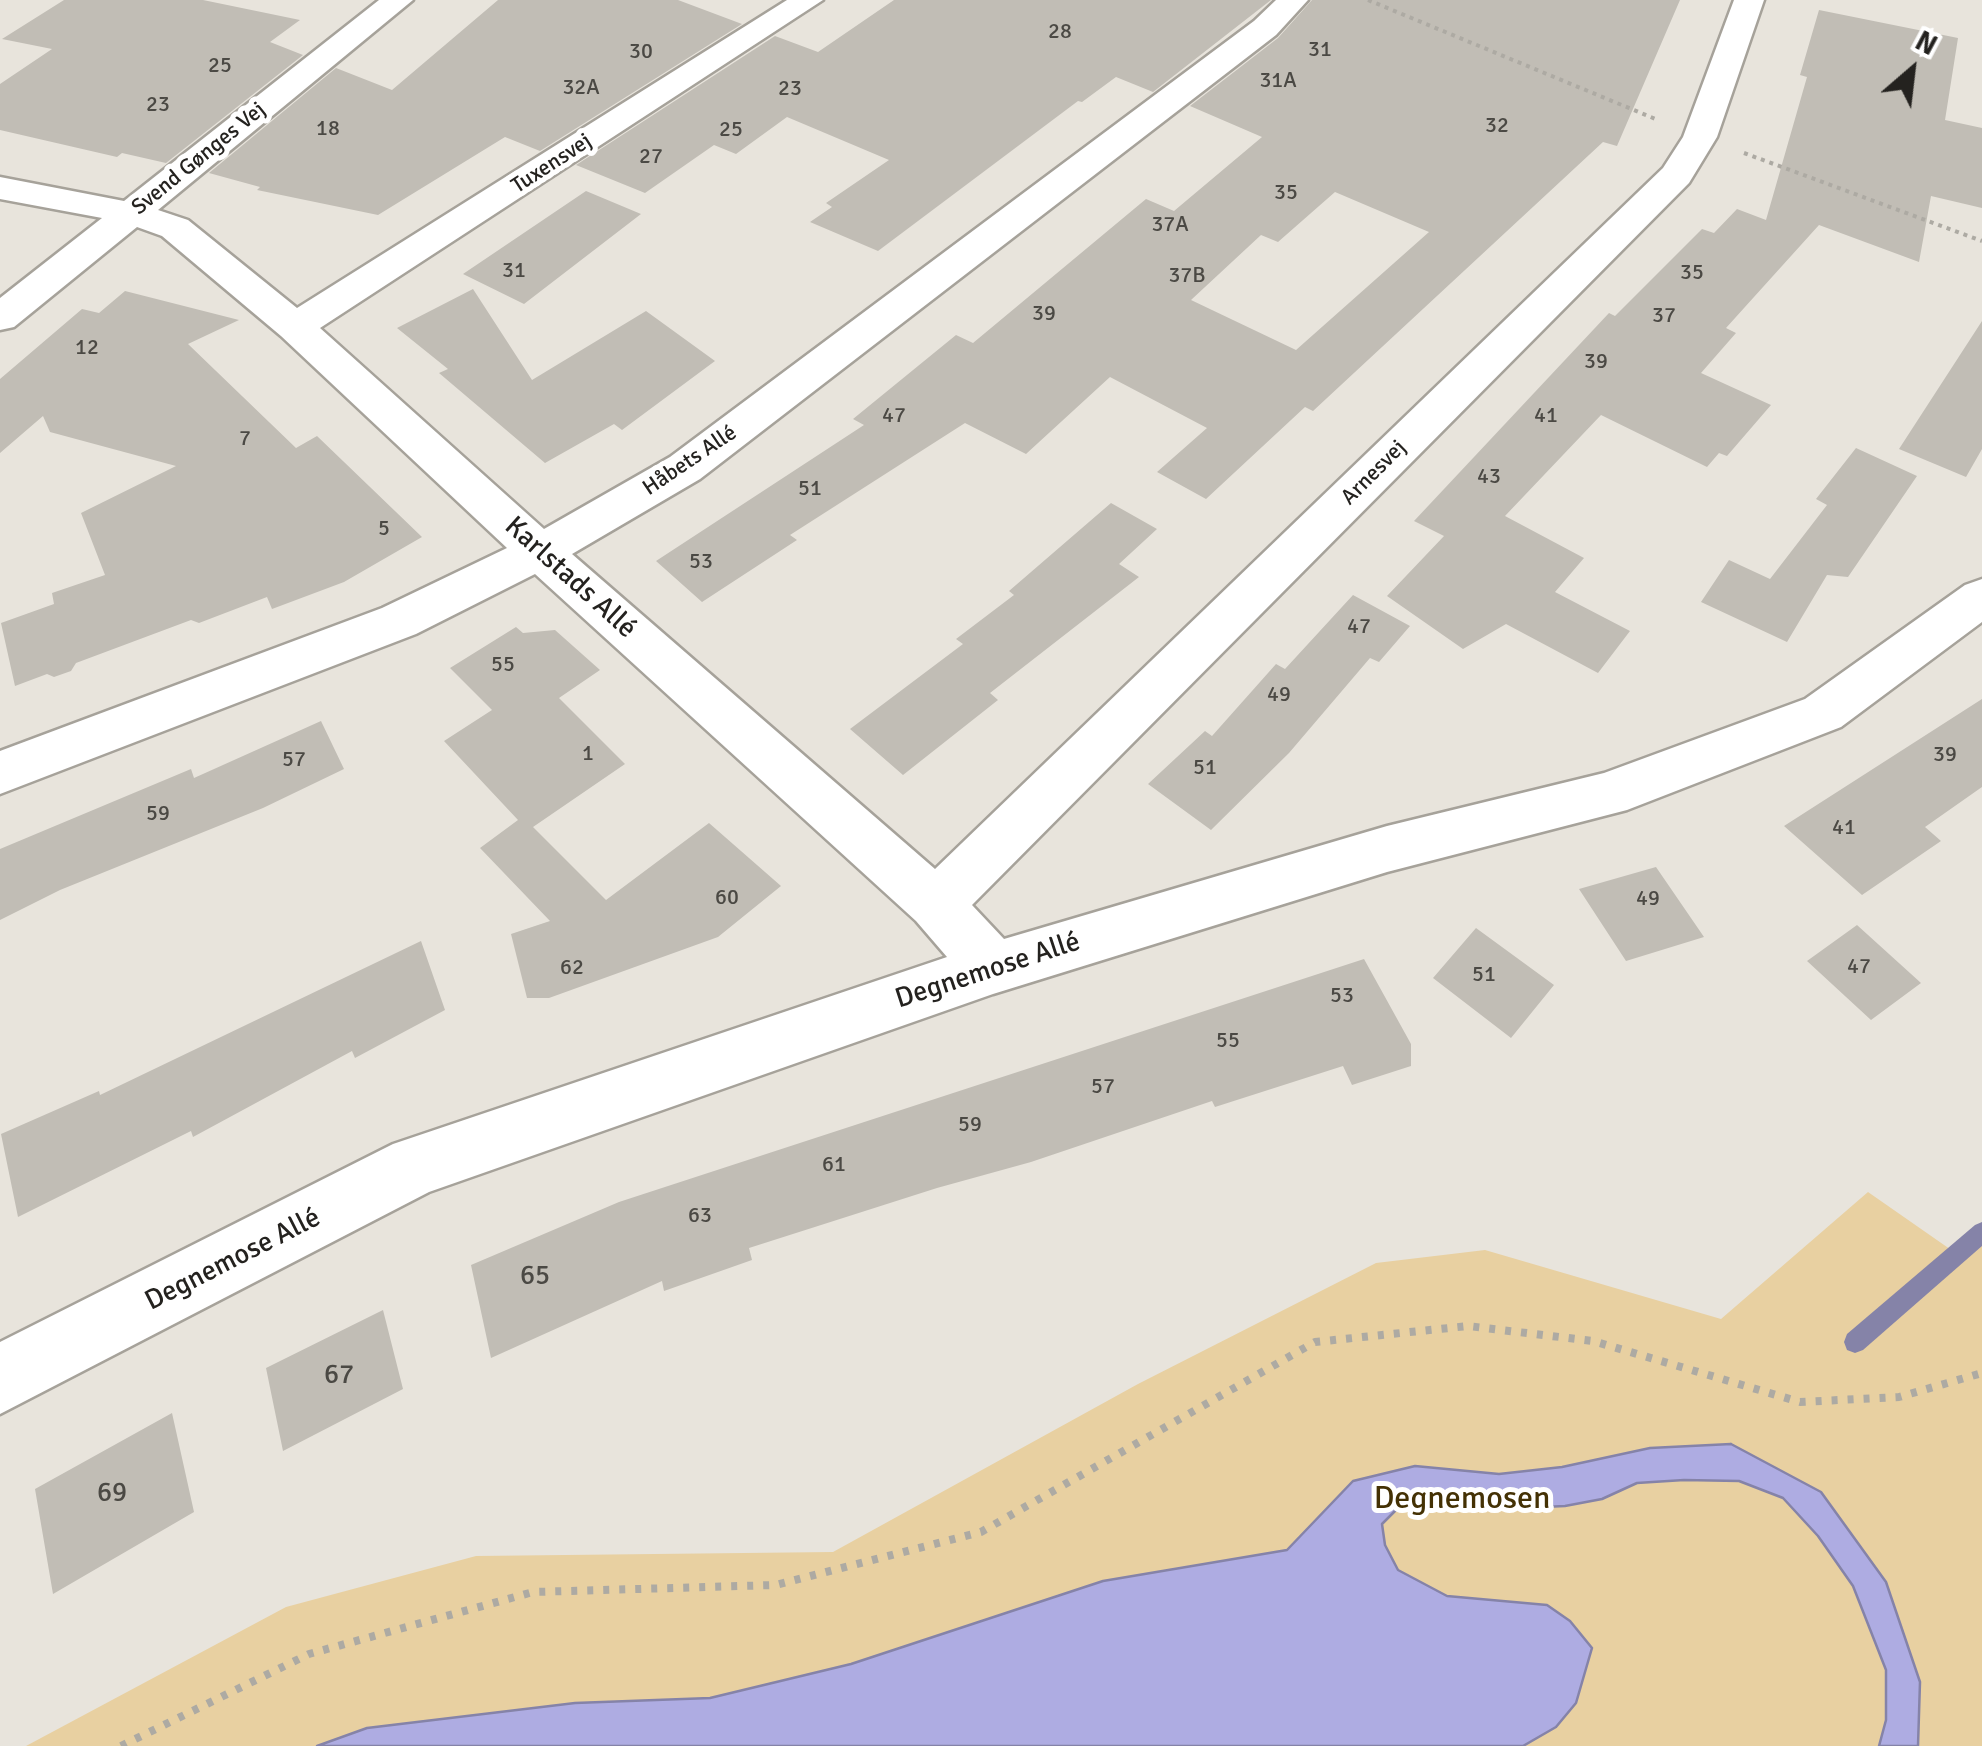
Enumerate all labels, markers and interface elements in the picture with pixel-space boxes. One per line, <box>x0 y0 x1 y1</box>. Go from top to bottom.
house number: 28 <box>1048 19 1072 45</box>
north arrow <box>1862 20 1962 120</box>
text: N <box>1909 24 1943 63</box>
house number: 31 <box>1308 37 1332 63</box>
house number: 30 <box>629 39 653 65</box>
house number: 25 <box>208 53 232 79</box>
house number: 31A <box>1259 68 1297 94</box>
house number: 32A <box>562 75 600 101</box>
house number: 23 <box>778 76 802 102</box>
house number: 23 <box>146 92 170 118</box>
street label: Svend Gønges Vej <box>127 97 271 221</box>
house number: 32 <box>1485 113 1509 139</box>
house number: 18 <box>316 116 340 142</box>
house number: 25 <box>719 117 743 143</box>
street label: Tuxensvej <box>507 128 597 200</box>
house number: 27 <box>639 144 663 170</box>
house number: 35 <box>1274 180 1298 206</box>
house number: 37A <box>1151 212 1189 238</box>
house number: 31 <box>502 258 526 284</box>
house number: 35 <box>1680 260 1704 286</box>
house number: 37B <box>1168 263 1206 289</box>
house number: 39 <box>1032 301 1056 327</box>
house number: 37 <box>1652 303 1676 329</box>
house number: 12 <box>75 335 99 361</box>
house number: 39 <box>1584 349 1608 375</box>
house number: 47 <box>882 403 906 429</box>
house number: 41 <box>1534 403 1558 429</box>
street label: Håbets Allé <box>638 420 742 502</box>
house number: 7 <box>239 426 251 452</box>
street label: Arnesvej <box>1336 435 1412 511</box>
house number: 43 <box>1477 464 1501 490</box>
house number: 51 <box>798 476 822 502</box>
street label: Karlstads Allé <box>497 510 643 646</box>
house number: 5 <box>378 516 390 542</box>
house number: 53 <box>689 549 713 575</box>
house number: 47 <box>1347 614 1371 640</box>
house number: 55 <box>491 652 515 678</box>
house number: 49 <box>1267 682 1291 708</box>
house number: 1 <box>582 741 594 767</box>
house number: 39 <box>1933 742 1957 768</box>
house number: 57 <box>282 747 306 773</box>
house number: 51 <box>1193 755 1217 781</box>
house number: 59 <box>146 801 170 827</box>
house number: 41 <box>1832 815 1856 841</box>
house number: 60 <box>715 885 739 911</box>
house number: 49 <box>1636 886 1660 912</box>
street label: Degnemose Allé <box>891 925 1085 1017</box>
house number: 47 <box>1847 954 1871 980</box>
house number: 62 <box>560 955 584 981</box>
house number: 51 <box>1472 962 1496 988</box>
house number: 53 <box>1330 983 1354 1009</box>
house number: 55 <box>1216 1028 1240 1054</box>
house number: 57 <box>1091 1074 1115 1100</box>
house number: 59 <box>958 1112 982 1138</box>
house number: 61 <box>822 1152 846 1178</box>
street label: Degnemose Allé <box>140 1201 326 1319</box>
house number: 63 <box>688 1203 712 1229</box>
house number: 65 <box>520 1260 550 1294</box>
house number: 67 <box>324 1359 354 1393</box>
house number: 69 <box>97 1477 127 1511</box>
park label: Degnemosen <box>1374 1481 1550 1519</box>

